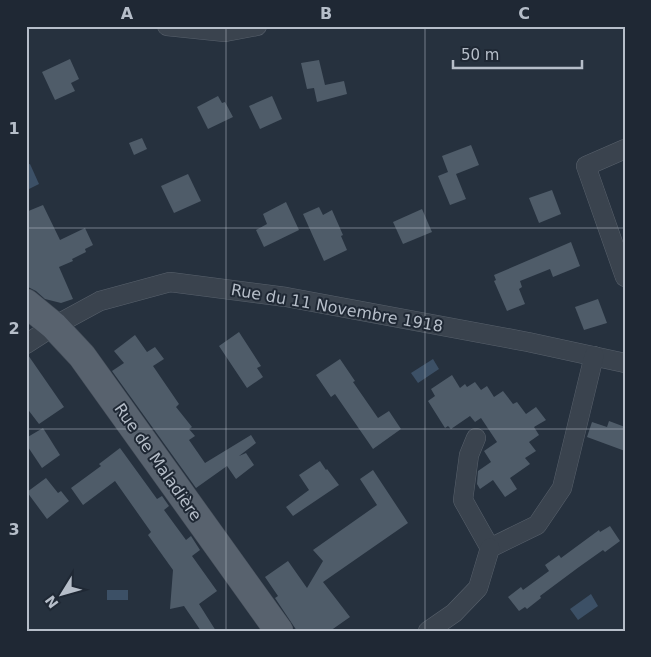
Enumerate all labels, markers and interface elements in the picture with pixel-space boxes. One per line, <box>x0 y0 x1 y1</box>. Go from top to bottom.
text: A <box>121 4 134 23</box>
text: B <box>320 4 332 23</box>
text: C <box>518 4 530 23</box>
scale bar <box>453 38 582 70</box>
text: 50 m <box>461 46 499 64</box>
text: 1 <box>8 119 20 138</box>
street label: Rue du 11 Novembre 1918 <box>229 280 445 336</box>
text: 2 <box>8 319 20 338</box>
street label: Rue de Maladière <box>110 400 206 524</box>
text: 3 <box>8 520 20 539</box>
north arrow <box>38 570 88 620</box>
text: N <box>42 592 62 611</box>

